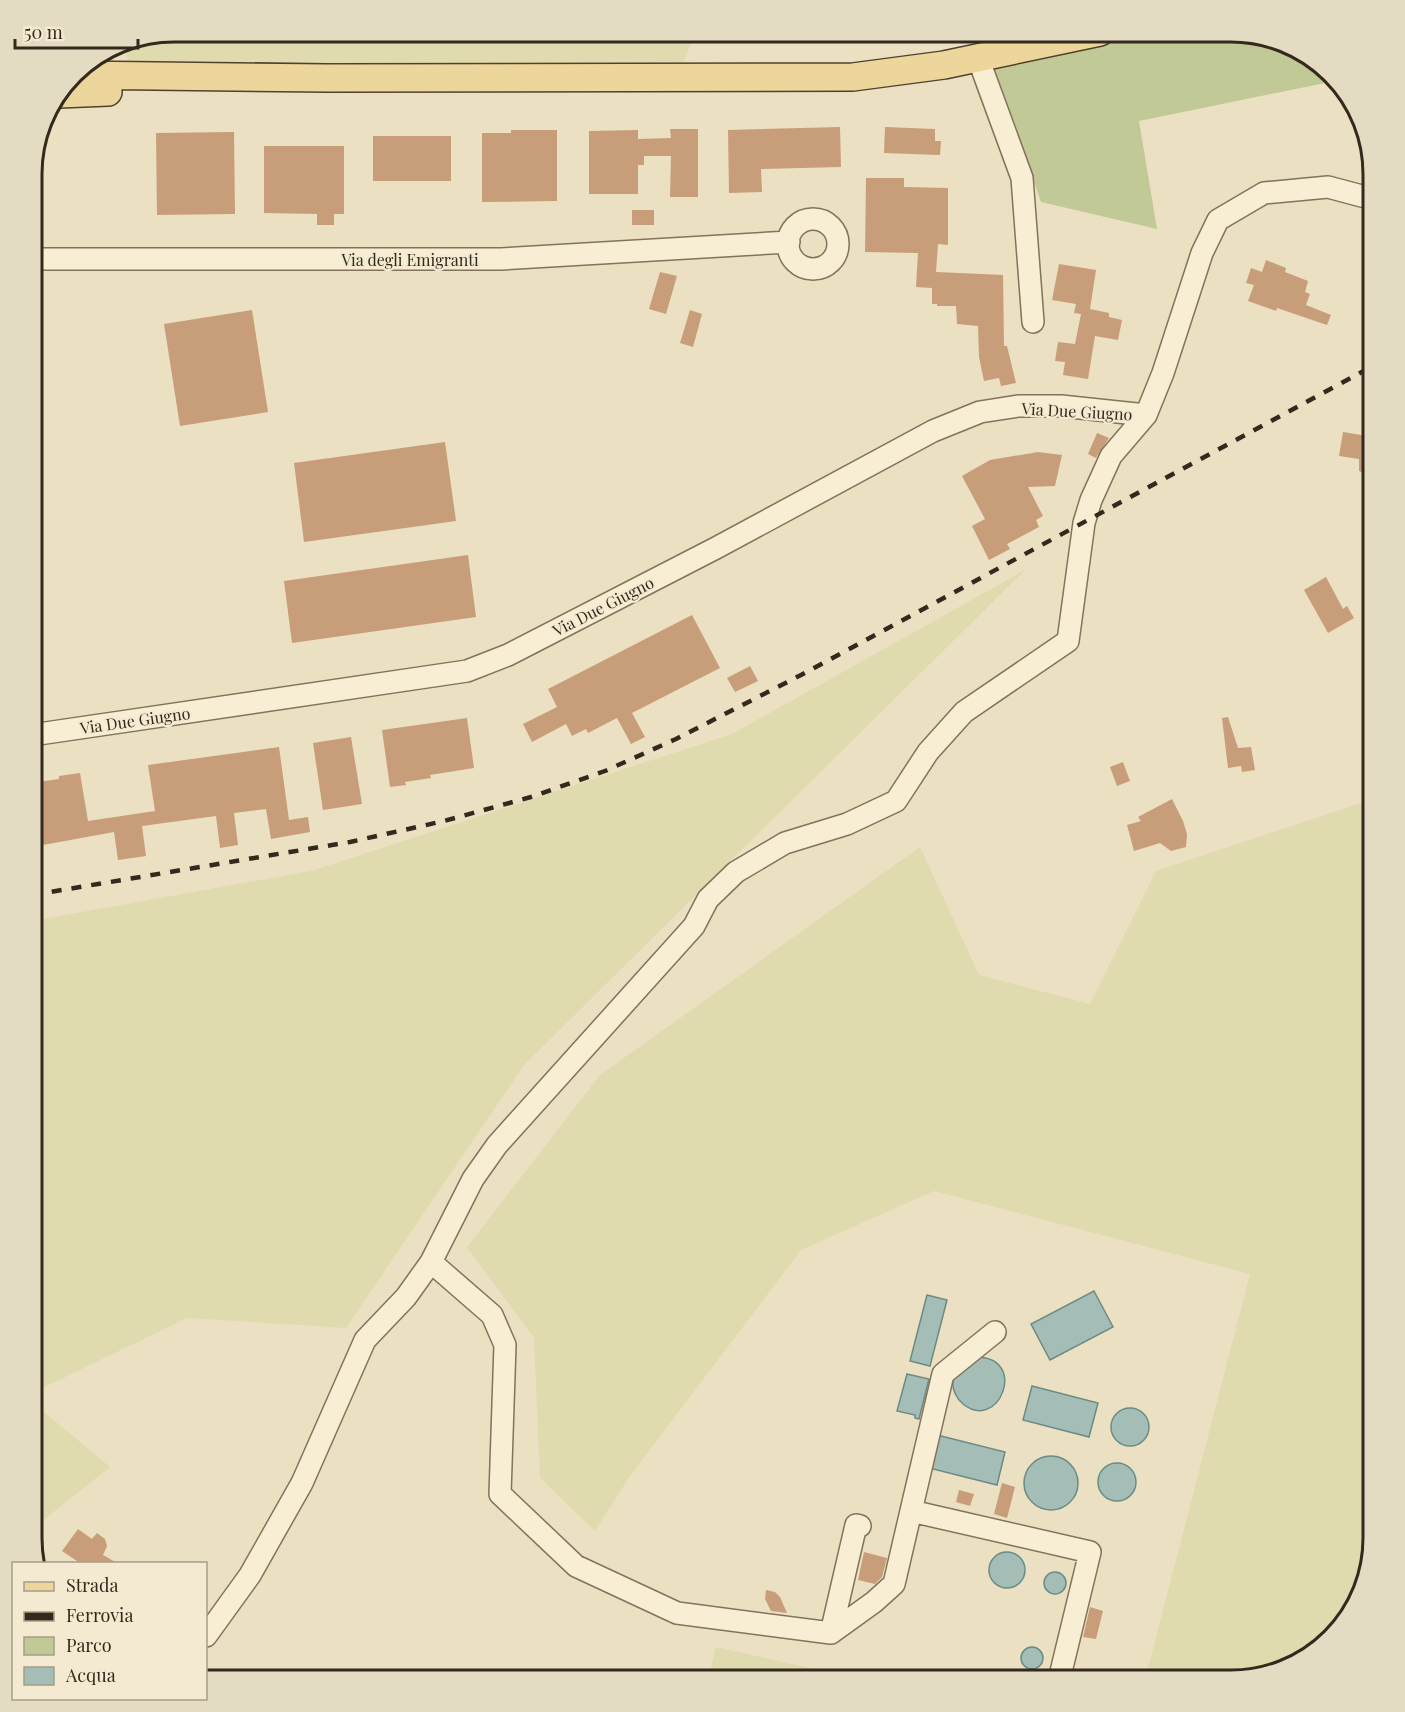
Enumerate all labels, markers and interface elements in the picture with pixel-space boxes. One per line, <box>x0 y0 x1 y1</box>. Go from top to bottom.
scale bar <box>15 12 138 50</box>
text: 50 m <box>24 20 63 44</box>
street label: Via degli Emigranti <box>340 249 479 270</box>
street label: Via Due Giugno <box>1020 398 1133 424</box>
street label: Via Due Giugno <box>548 571 657 641</box>
street label: Via Due Giugno <box>78 702 192 738</box>
legend <box>12 1562 207 1700</box>
text: Strada <box>66 1573 119 1597</box>
text: Ferrovia <box>66 1603 133 1627</box>
text: Parco <box>66 1633 112 1657</box>
text: Acqua <box>65 1663 116 1687</box>

